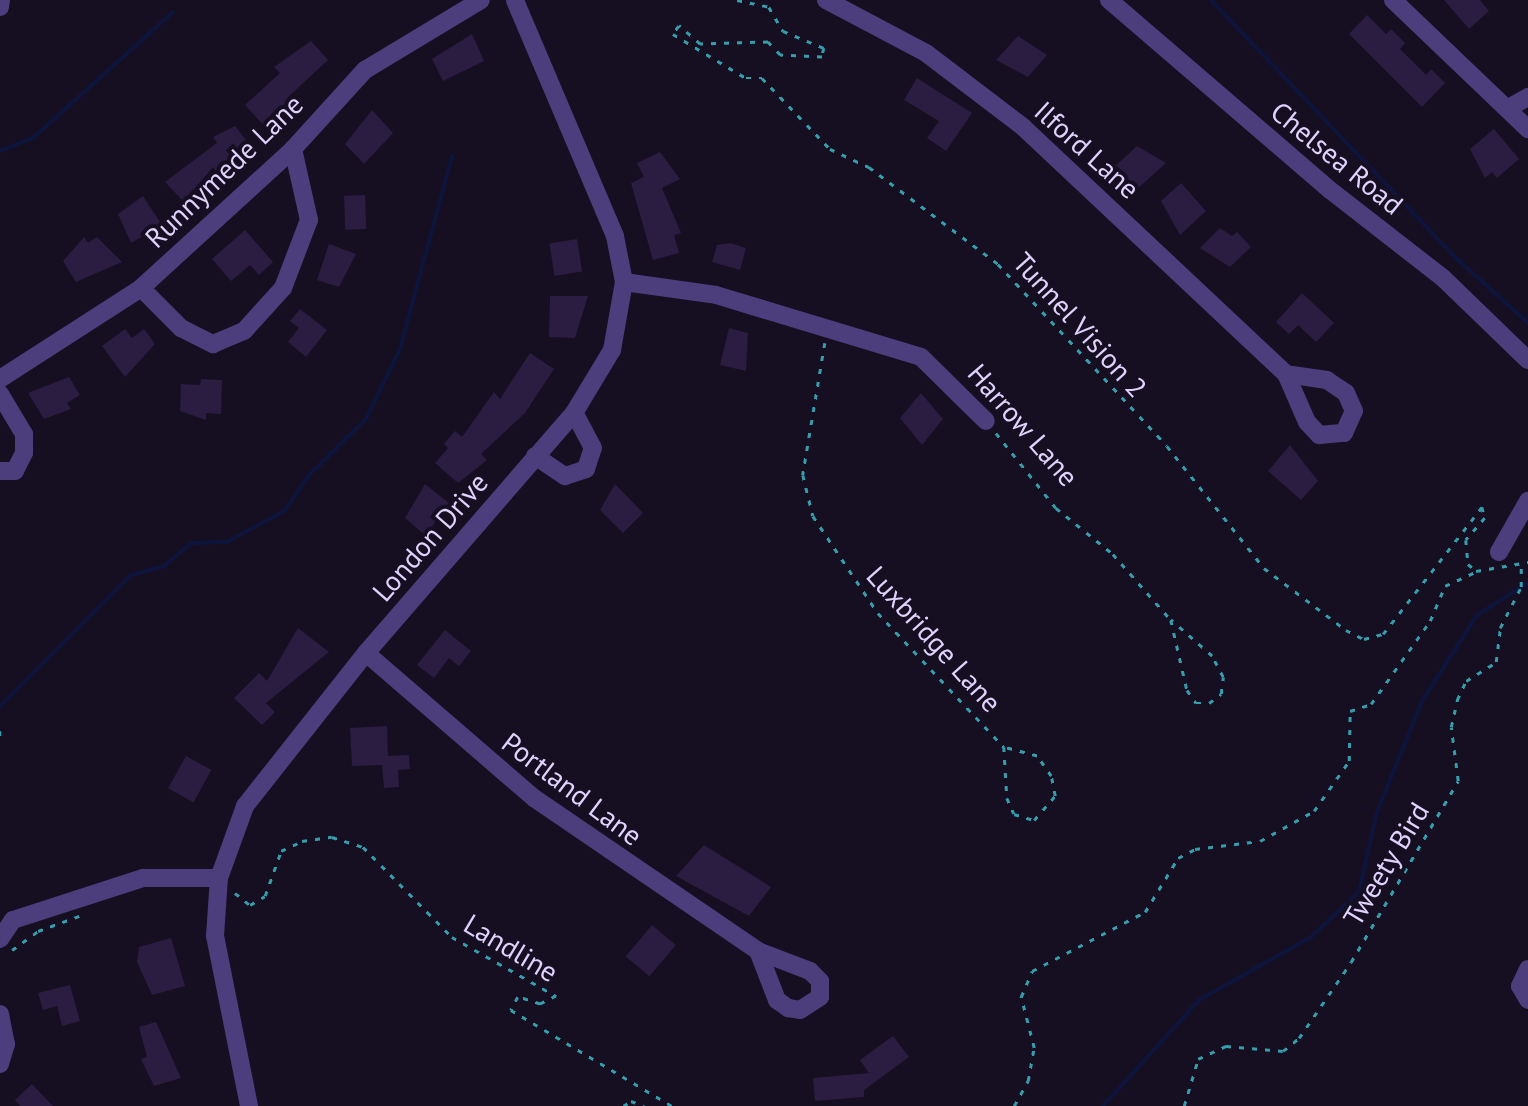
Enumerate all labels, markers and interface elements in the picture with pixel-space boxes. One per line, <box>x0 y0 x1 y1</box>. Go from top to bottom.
street label: Runnymede Lane <box>138 87 310 255</box>
street label: Ilford Lane <box>1028 94 1146 206</box>
street label: Chelsea Road <box>1264 94 1410 222</box>
street label: Tunnel Vision 2 <box>1006 245 1154 405</box>
street label: Harrow Lane <box>961 357 1085 493</box>
street label: London Drive <box>365 466 495 608</box>
street label: Luxbridge Lane <box>860 559 1008 719</box>
street label: Portland Lane <box>495 725 649 853</box>
street label: Tweety Bird <box>1336 796 1436 932</box>
street label: Landline <box>458 907 564 989</box>

